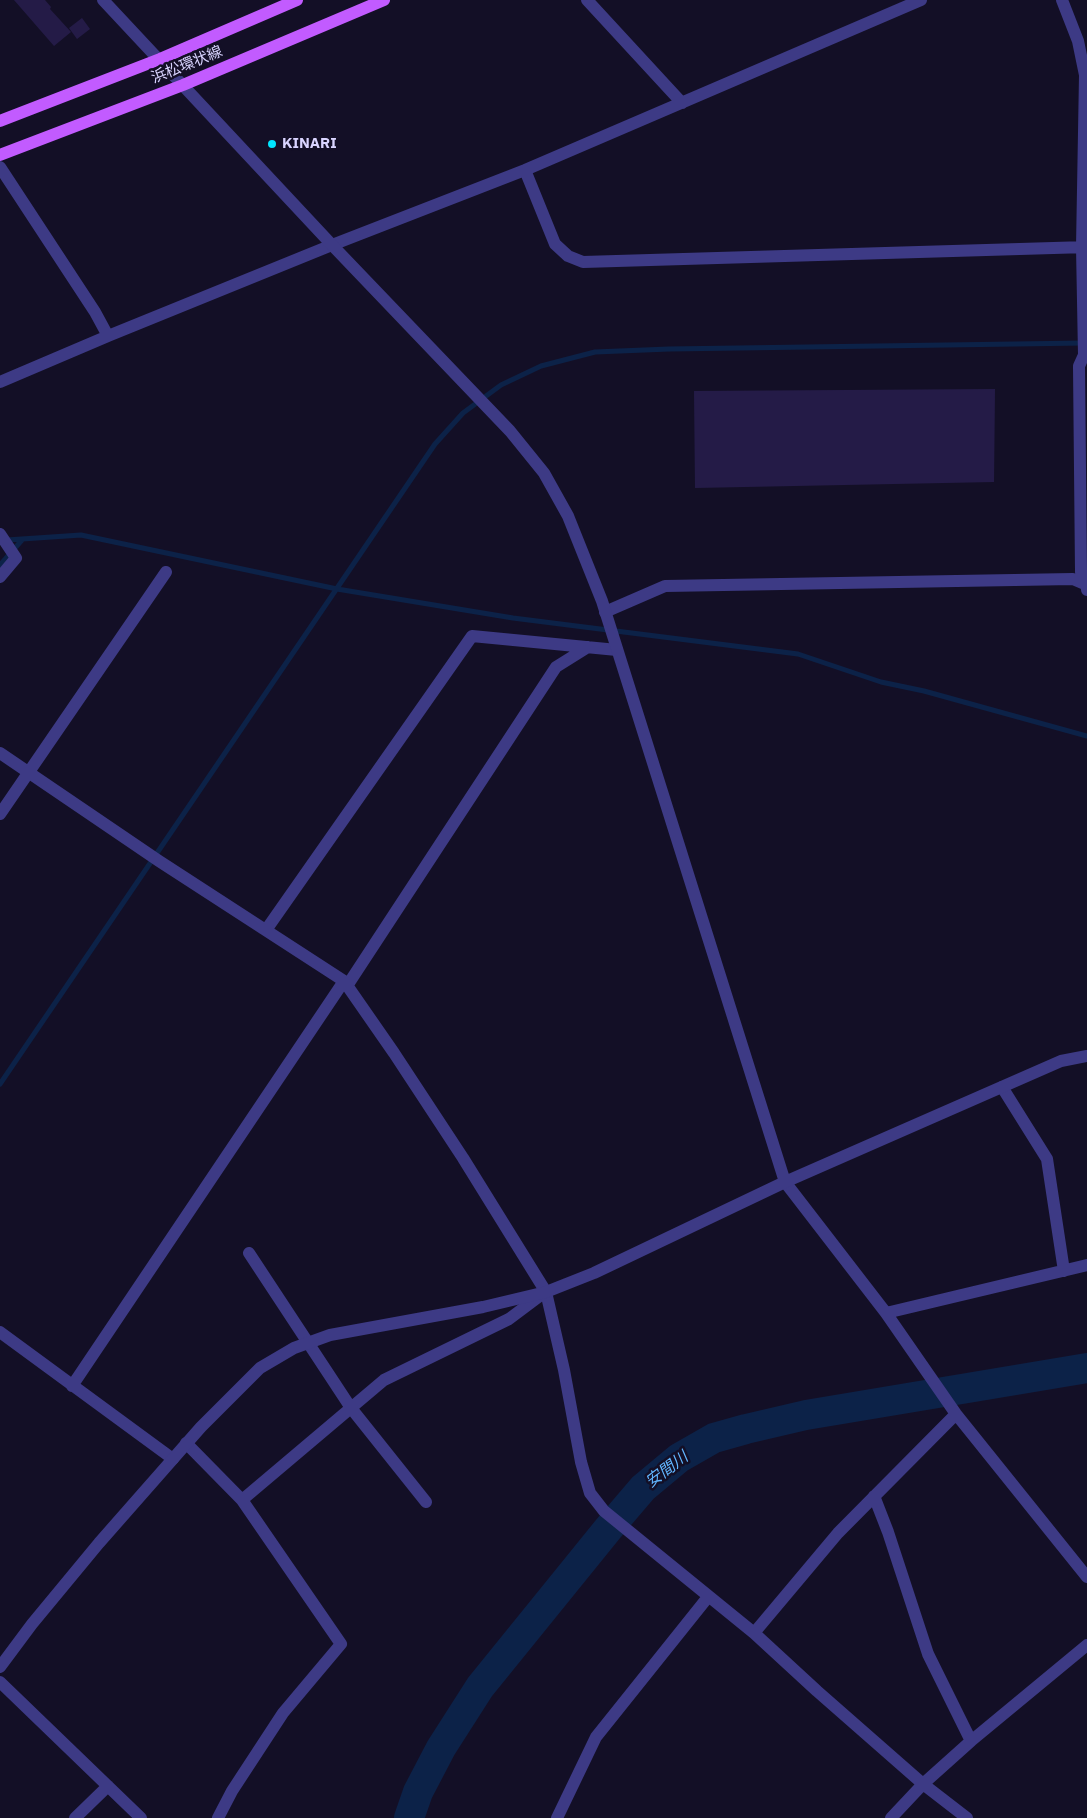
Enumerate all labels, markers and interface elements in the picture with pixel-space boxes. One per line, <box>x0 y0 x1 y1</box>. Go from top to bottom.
street label: 浜松環状線 <box>149 43 225 87</box>
place label: KINARI <box>282 135 337 153</box>
marker: KINARI <box>266 138 278 150</box>
water label: 安間川 <box>642 1448 692 1492</box>

